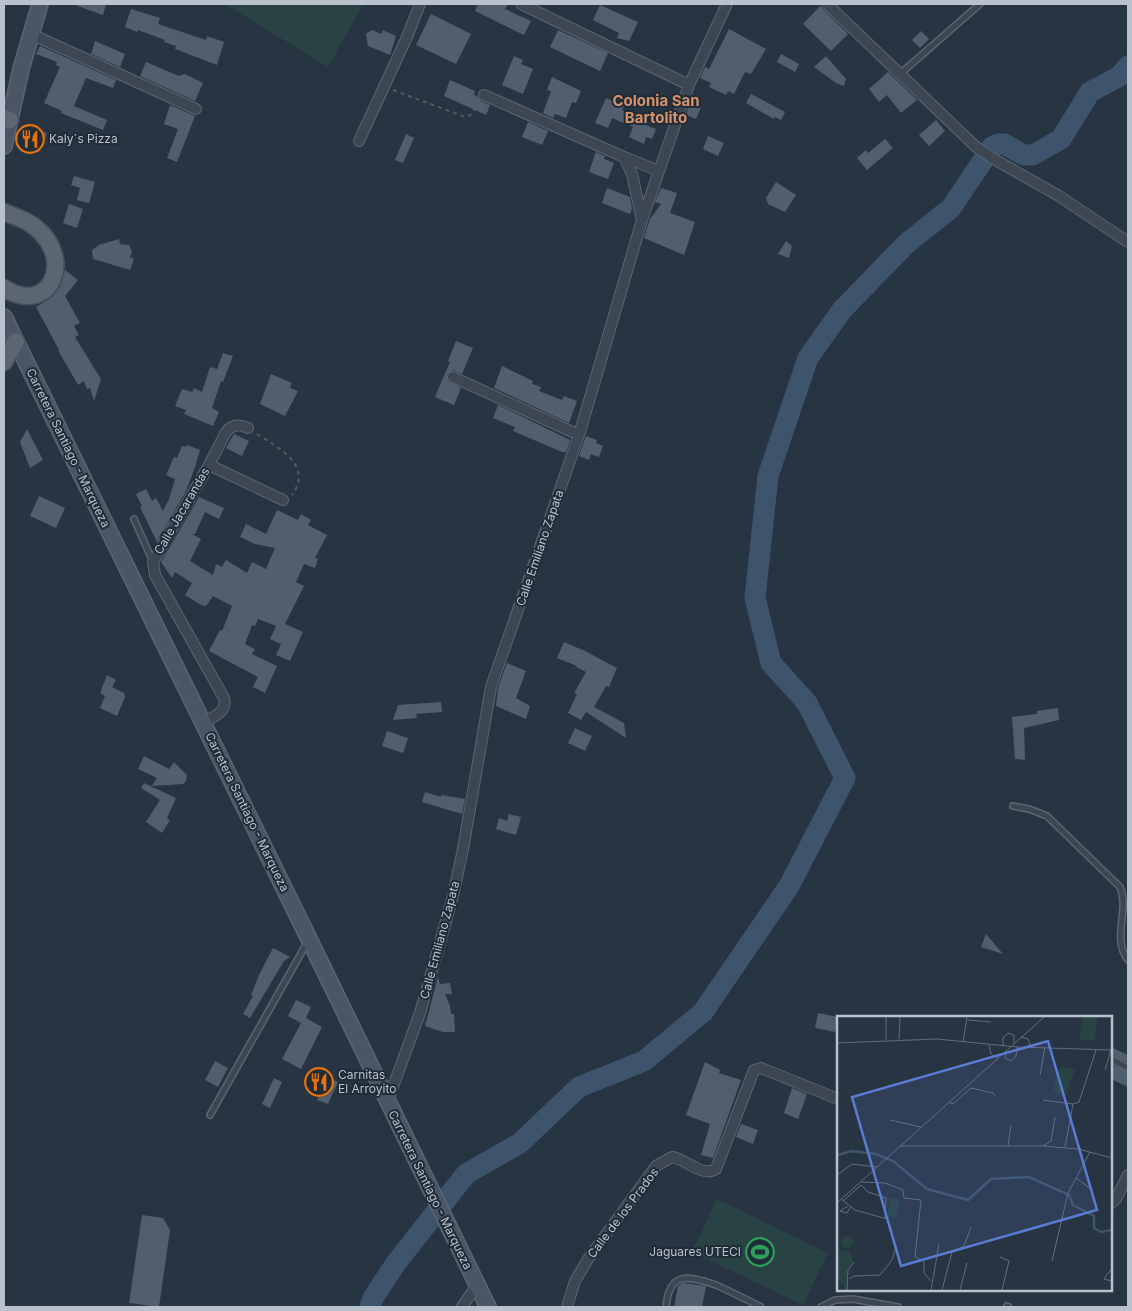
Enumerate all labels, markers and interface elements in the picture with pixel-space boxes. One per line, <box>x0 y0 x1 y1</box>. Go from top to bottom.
district label: Colonia San Bartolito <box>612 91 700 127</box>
restaurant icon: Kaly´s Pizza <box>15 124 45 154</box>
place label: Kaly´s Pizza <box>49 131 118 146</box>
street label: Carretera Santiago - Marqueza <box>23 366 114 530</box>
street label: Calle Jacarandas <box>151 465 213 557</box>
street label: Calle Emiliano Zapata <box>513 488 566 608</box>
street label: Carretera Santiago - Marqueza <box>202 730 293 894</box>
street label: Calle Emiliano Zapata <box>417 879 463 1001</box>
inset map <box>837 1016 1112 1291</box>
restaurant icon: Carnitas El Arroyito <box>304 1067 334 1097</box>
place label: Carnitas El Arroyito <box>338 1067 396 1096</box>
street label: Carretera Santiago - Marqueza <box>385 1108 476 1272</box>
street label: Calle de los Prados <box>584 1165 661 1261</box>
sports icon: Jaguares UTECI <box>745 1237 775 1267</box>
place label: Jaguares UTECI <box>649 1244 741 1259</box>

